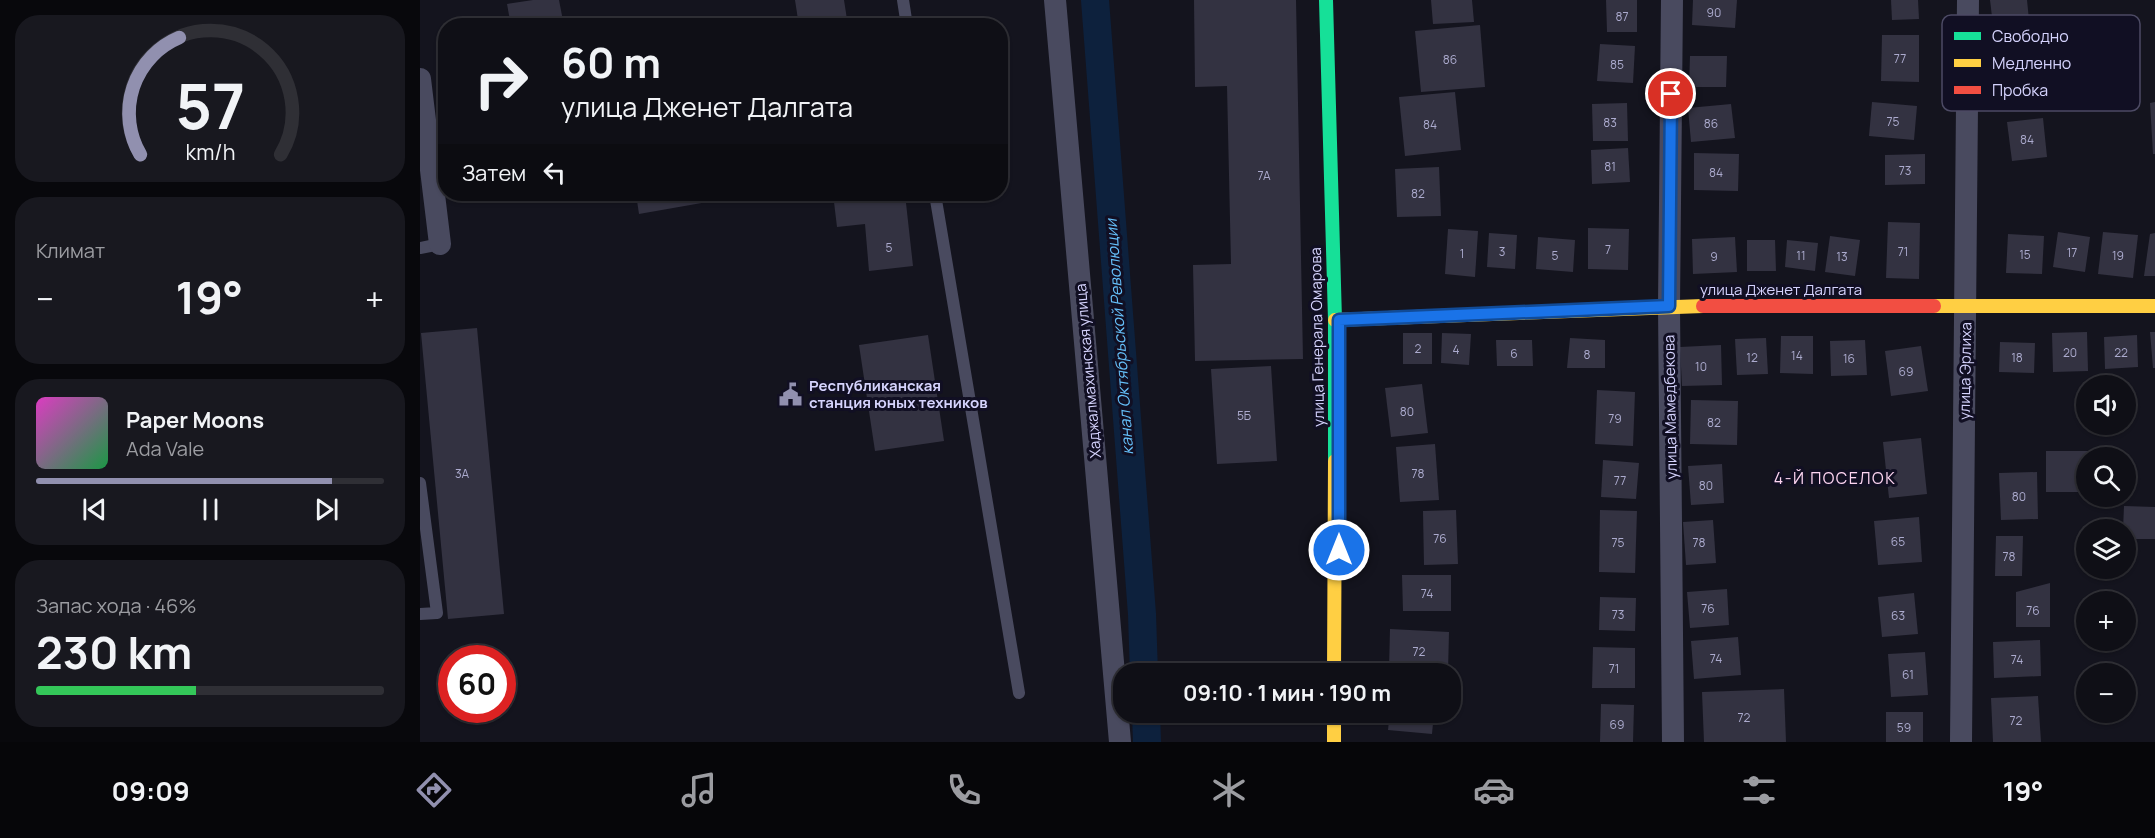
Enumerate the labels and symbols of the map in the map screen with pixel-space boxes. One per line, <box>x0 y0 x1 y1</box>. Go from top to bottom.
house number: 90 <box>1707 4 1721 21</box>
house number: 87 <box>1616 8 1629 25</box>
legend <box>1942 15 2140 111</box>
text: Свободно <box>1992 25 2069 47</box>
house number: 77 <box>1894 50 1906 67</box>
house number: 86 <box>1443 51 1457 68</box>
text: Медленно <box>1992 52 2071 74</box>
house number: 85 <box>1610 56 1624 73</box>
pin <box>1645 68 1696 119</box>
text: Пробка <box>1992 79 2048 101</box>
house number: 75 <box>1887 113 1900 130</box>
house number: 83 <box>1603 114 1617 131</box>
house number: 86 <box>1704 115 1718 132</box>
house number: 84 <box>1423 116 1437 133</box>
house number: 84 <box>2020 131 2034 148</box>
house number: 81 <box>1604 158 1616 175</box>
house number: 73 <box>1899 162 1911 179</box>
house number: 84 <box>1709 164 1723 181</box>
house number: 7А <box>1257 167 1271 184</box>
house number: 82 <box>1411 185 1425 202</box>
water label: канал Октябрьской Революции <box>1100 216 1138 456</box>
house number: 5 <box>886 239 893 256</box>
house number: 7 <box>1605 241 1611 258</box>
house number: 3 <box>1499 243 1505 260</box>
house number: 71 <box>1898 243 1908 260</box>
house number: 17 <box>2067 244 2077 261</box>
house number: 1 <box>1460 245 1464 262</box>
house number: 15 <box>2019 246 2031 263</box>
street label: улица Генерала Омарова <box>1305 247 1329 427</box>
house number: 5 <box>1552 247 1559 264</box>
house number: 11 <box>1796 247 1806 264</box>
house number: 19 <box>2112 247 2124 264</box>
house number: 9 <box>1710 248 1718 265</box>
house number: 13 <box>1836 248 1848 265</box>
street label: улица Дженет Далгата <box>1700 279 1862 300</box>
street label: Хаджалмахинская улица <box>1070 283 1106 459</box>
street label: улица Эрлиха <box>1954 322 1976 420</box>
street label: улица Мамедбекова <box>1658 335 1682 479</box>
house number: 2 <box>1415 340 1422 357</box>
house number: 4 <box>1452 341 1460 358</box>
house number: 20 <box>2063 344 2077 361</box>
house number: 22 <box>2114 344 2128 361</box>
house number: 6 <box>1510 345 1518 362</box>
house number: 8 <box>1584 346 1591 363</box>
house number: 14 <box>1791 347 1803 364</box>
house number: 12 <box>1746 349 1758 366</box>
house number: 18 <box>2011 349 2023 366</box>
house number: 16 <box>1843 350 1855 367</box>
house number: 10 <box>1695 358 1707 375</box>
house number: 69 <box>1899 363 1913 380</box>
place label: Республиканская станция юных техников <box>809 375 988 413</box>
public building icon: Республиканская станция юных техников <box>778 381 804 407</box>
house number: 80 <box>1400 403 1414 420</box>
house number: 5Б <box>1237 407 1251 424</box>
house number: 79 <box>1608 410 1622 427</box>
house number: 82 <box>1707 414 1721 431</box>
house number: 3А <box>455 465 470 482</box>
house number: 78 <box>1412 465 1425 482</box>
district label: 4-Й ПОСЕЛОК <box>1774 467 1896 489</box>
house number: 77 <box>1614 472 1626 489</box>
house number: 80 <box>1699 477 1713 494</box>
house number: 80 <box>2012 488 2026 505</box>
position arrow <box>1307 518 1371 582</box>
house number: 76 <box>1433 530 1447 547</box>
house number: 65 <box>1891 533 1905 550</box>
house number: 75 <box>1612 534 1625 551</box>
house number: 78 <box>1693 534 1706 551</box>
house number: 78 <box>2003 548 2016 565</box>
house number: 74 <box>1421 585 1433 602</box>
house number: 76 <box>1701 600 1715 617</box>
house number: 76 <box>2026 602 2040 619</box>
house number: 73 <box>1612 606 1624 623</box>
house number: 63 <box>1891 607 1905 624</box>
house number: 72 <box>1413 643 1426 660</box>
speed limit sign: 60 <box>438 645 516 723</box>
house number: 74 <box>1710 650 1722 667</box>
house number: 74 <box>2011 651 2023 668</box>
house number: 71 <box>1609 660 1619 677</box>
house number: 61 <box>1902 666 1914 683</box>
house number: 72 <box>1738 709 1751 726</box>
house number: 72 <box>2010 712 2023 729</box>
house number: 69 <box>1610 716 1624 733</box>
house number: 59 <box>1897 719 1911 736</box>

